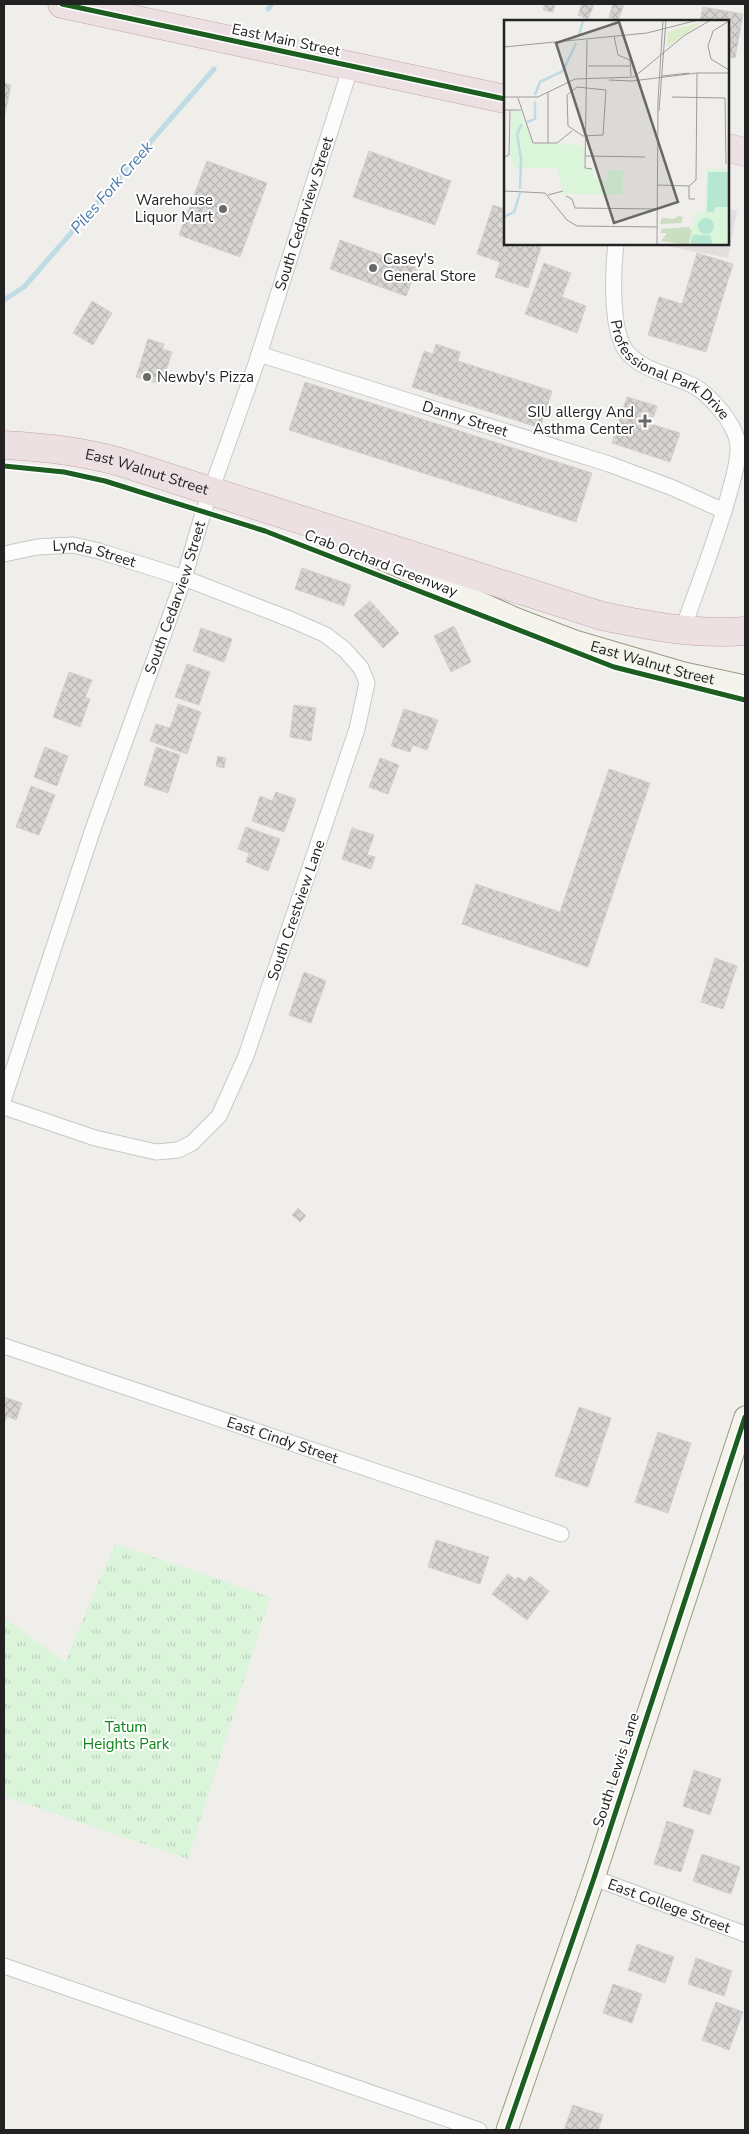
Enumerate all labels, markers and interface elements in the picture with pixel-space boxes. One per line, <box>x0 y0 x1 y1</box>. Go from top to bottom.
street label: East Main Street <box>230 19 343 61</box>
inset map <box>504 20 729 245</box>
street label: South Cedarview Street <box>270 134 338 293</box>
water label: Piles Fork Creek <box>66 136 159 238</box>
place label: Warehouse Liquor Mart <box>135 190 214 227</box>
marker: Warehouse Liquor Mart <box>217 203 229 215</box>
place label: Casey's General Store <box>383 249 476 286</box>
marker: Casey's General Store <box>367 262 379 274</box>
street label: Professional Park Drive <box>606 318 734 424</box>
place label: Newby's Pizza <box>157 367 254 387</box>
marker: Newby's Pizza <box>141 371 153 383</box>
street label: Danny Street <box>420 396 511 442</box>
place label: SIU allergy And Asthma Center <box>528 402 635 439</box>
marker: SIU allergy And Asthma Center <box>638 414 652 428</box>
street label: East Walnut Street <box>83 444 212 500</box>
street label: South Cedarview Street <box>140 518 210 677</box>
street label: Crab Orchard Greenway <box>301 525 461 602</box>
street label: Lynda Street <box>52 535 139 572</box>
street label: East Walnut Street <box>588 636 717 689</box>
street label: South Crestview Lane <box>263 837 329 983</box>
street label: East Cindy Street <box>224 1412 342 1468</box>
street label: South Lewis Lane <box>588 1710 644 1830</box>
park label: Tatum Heights Park <box>83 1717 170 1754</box>
street label: East College Street <box>605 1874 734 1938</box>

